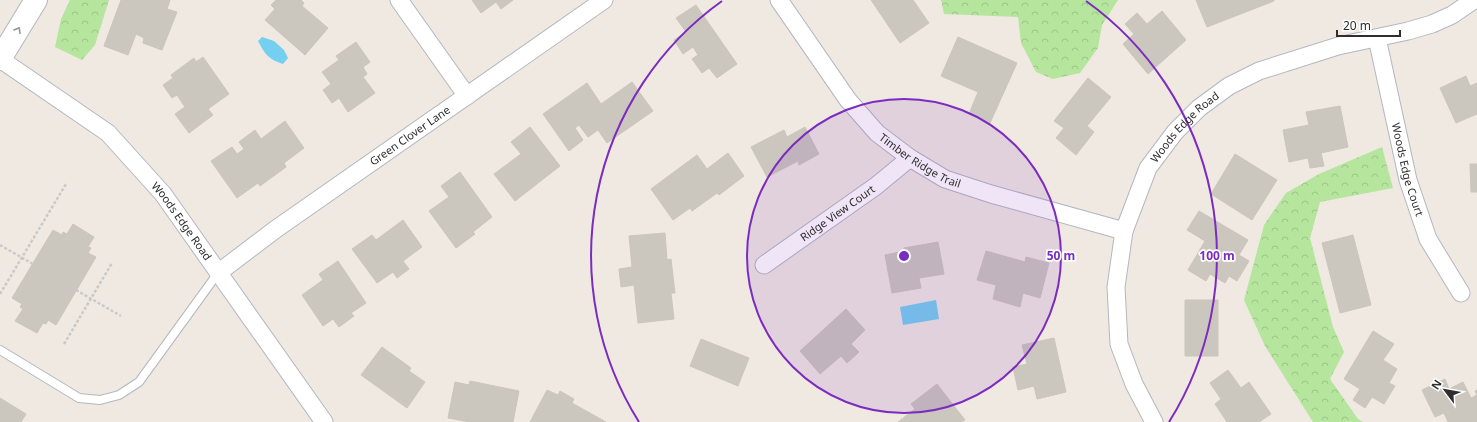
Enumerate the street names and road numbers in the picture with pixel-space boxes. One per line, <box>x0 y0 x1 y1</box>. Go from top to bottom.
street label: Woods Edge Road <box>1147 88 1222 165</box>
street label: Green Clover Lane <box>366 102 453 168</box>
street label: Woods Edge Court <box>1389 121 1428 218</box>
street label: Timber Ridge Trail <box>877 129 963 191</box>
street label: Woods Edge Road <box>149 178 215 263</box>
street label: Ridge View Court <box>797 181 878 244</box>

